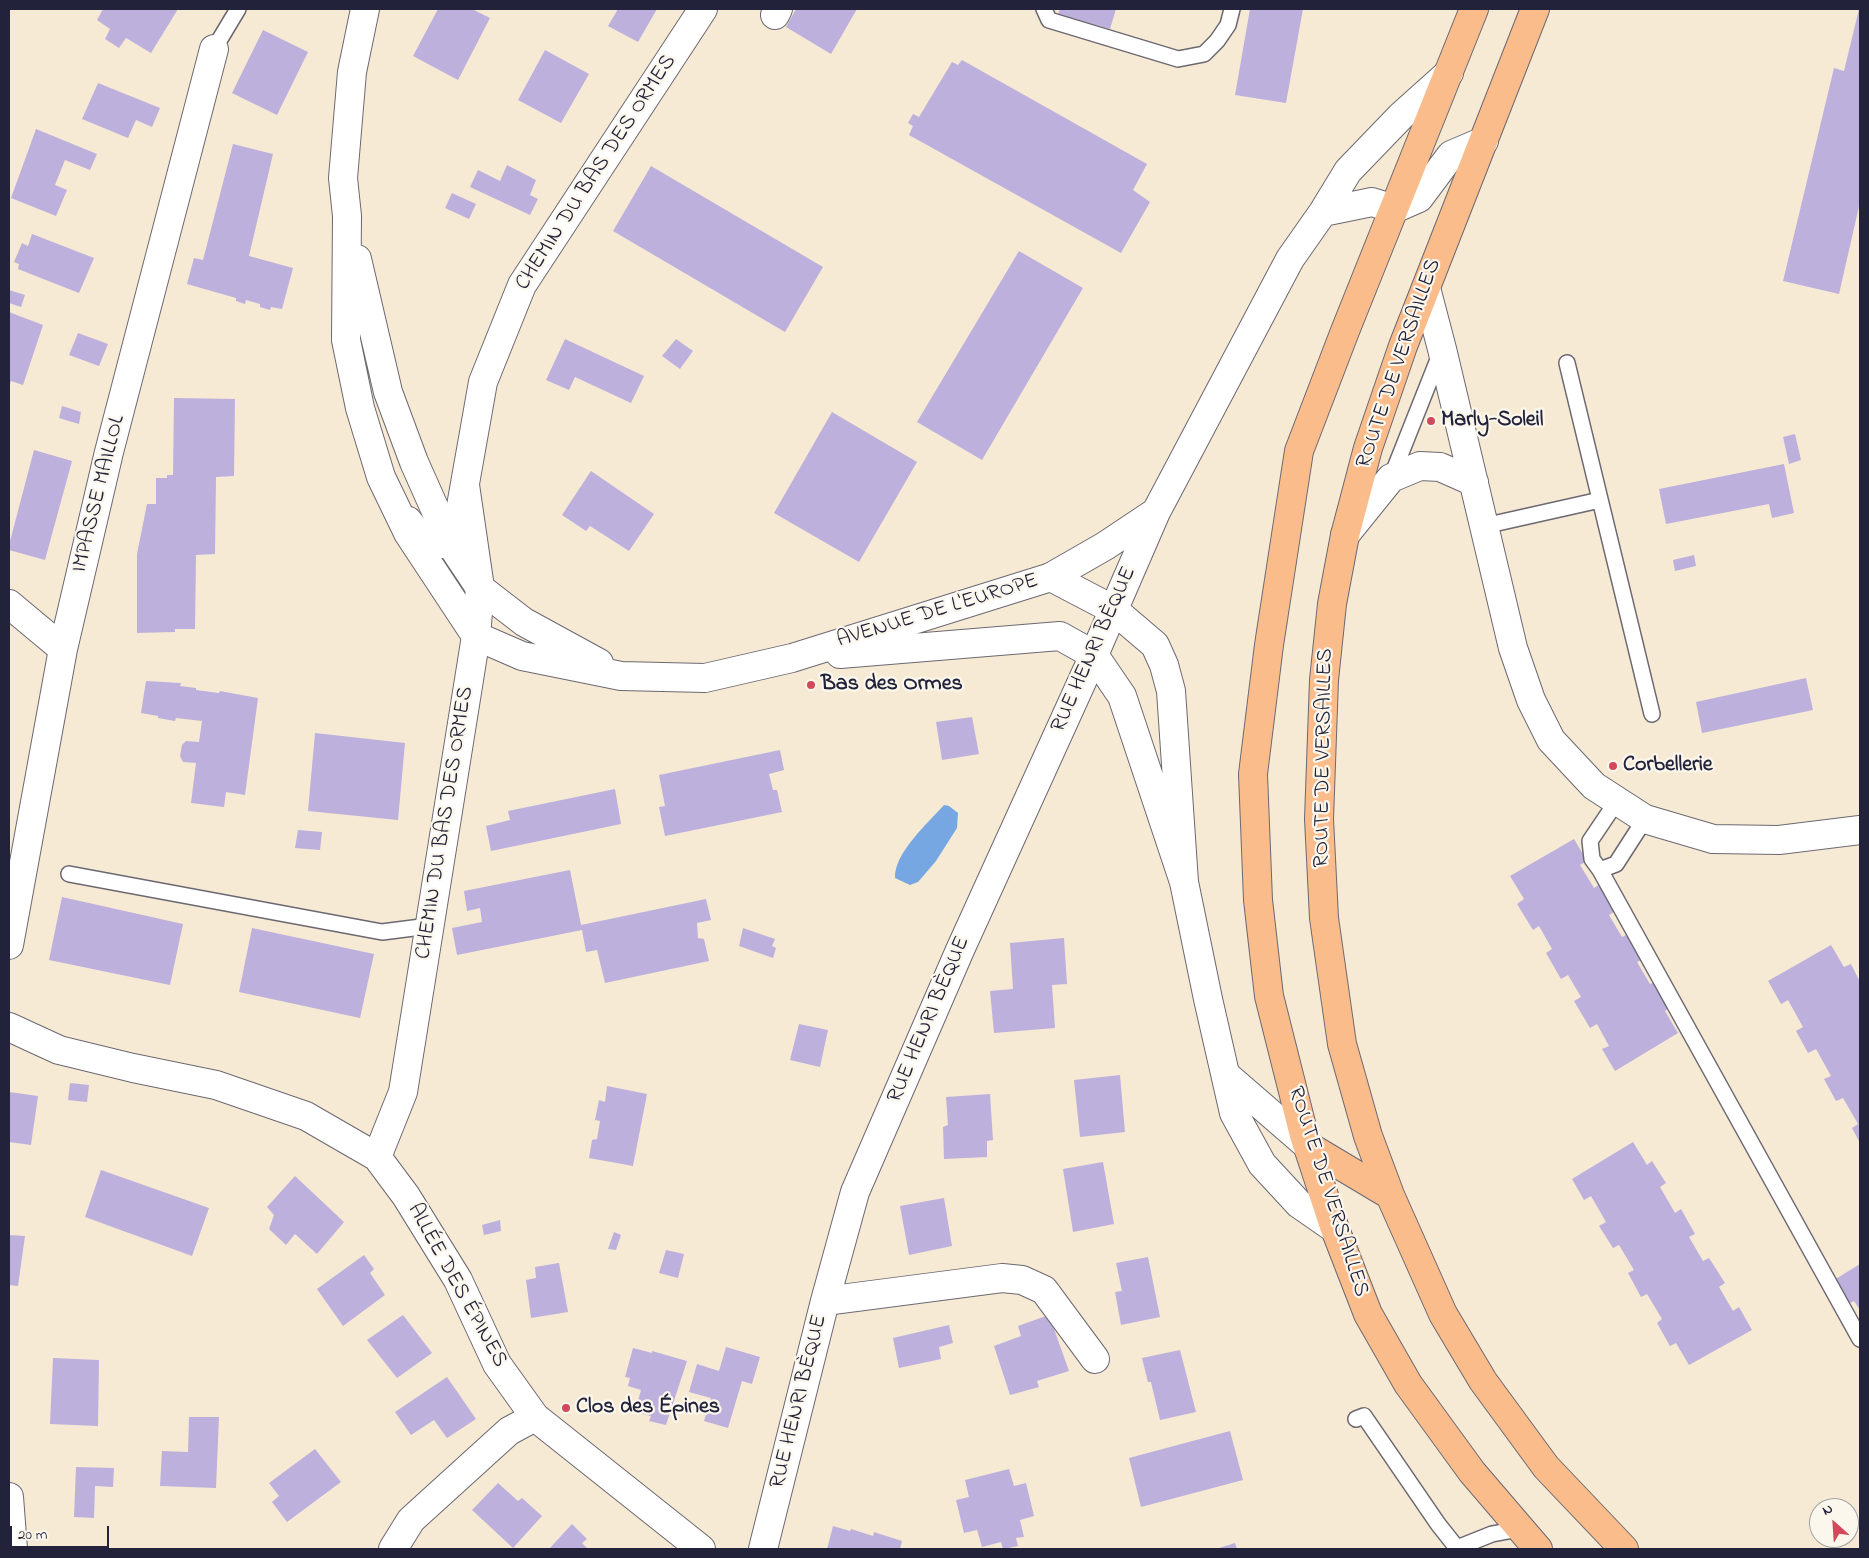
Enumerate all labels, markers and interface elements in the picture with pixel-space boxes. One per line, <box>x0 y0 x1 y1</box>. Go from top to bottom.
street label: CHEMIN DU BAS DES ORMES <box>511 50 683 296</box>
street label: ROUTE DE VERSAILLES <box>1352 256 1448 472</box>
place label: Marly-Soleil <box>1441 408 1543 434</box>
street label: IMPASSE MAILLOL <box>68 412 132 576</box>
marker: Marly-Soleil <box>1425 415 1437 427</box>
street label: RUE HENRI BÈQUE <box>1047 563 1143 737</box>
street label: AVENUE DE L'EUROPE <box>834 569 1042 655</box>
street label: ROUTE DE VERSAILLES <box>1310 648 1340 868</box>
place label: Bas des Ormes <box>821 672 963 698</box>
marker: Bas des Ormes <box>805 679 817 691</box>
street label: CHEMIN DU BAS DES ORMES <box>411 685 481 961</box>
place label: Corbellerie <box>1623 753 1713 779</box>
marker: Corbellerie <box>1607 760 1619 772</box>
street label: RUE HENRI BÈQUE <box>883 933 977 1107</box>
street label: ROUTE DE VERSAILLES <box>1281 1084 1373 1300</box>
street label: ALLÉE DES ÉPINES <box>400 1199 512 1373</box>
street label: RUE HENRI BÈQUE <box>766 1312 834 1492</box>
place label: Clos des Épines <box>576 1395 720 1421</box>
marker: Clos des Épines <box>560 1402 572 1414</box>
north arrow <box>1809 1498 1859 1548</box>
text: N <box>1819 1498 1836 1521</box>
scale bar <box>12 1516 111 1548</box>
text: 20 m <box>18 1524 47 1546</box>

